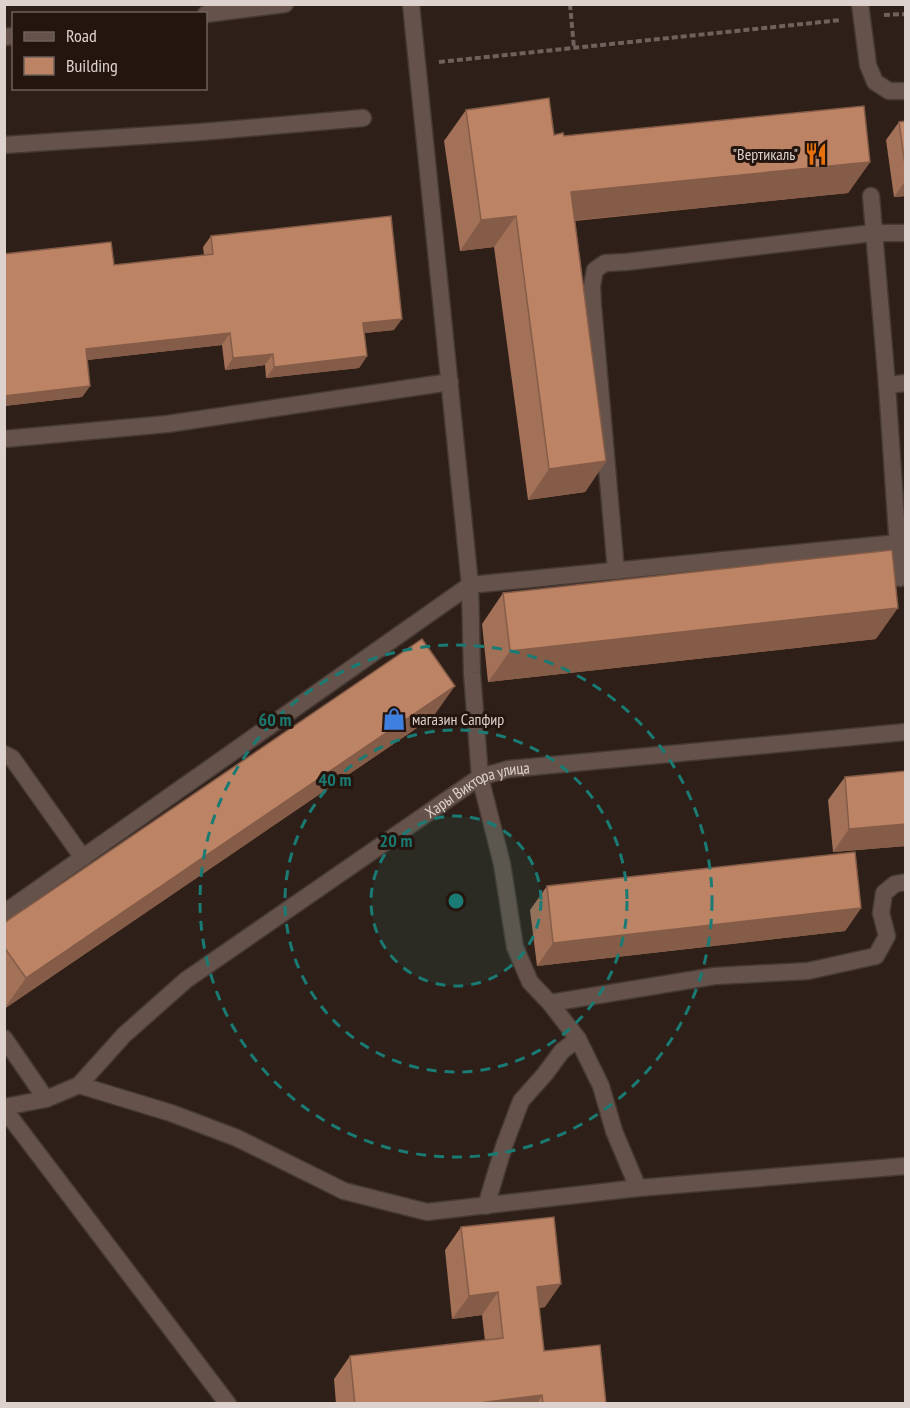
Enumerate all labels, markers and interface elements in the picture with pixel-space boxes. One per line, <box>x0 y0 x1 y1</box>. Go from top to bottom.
legend <box>12 12 207 90</box>
text: Road <box>66 24 97 47</box>
text: Building <box>66 54 118 77</box>
restaurant icon: "Вертикаль" <box>803 141 829 167</box>
place label: "Вертикаль" <box>733 144 798 164</box>
shop icon: магазин Сапфир <box>381 706 407 732</box>
text: 60 m <box>259 708 291 731</box>
place label: магазин Сапфир <box>412 709 504 729</box>
street label: Хары Виктора улица <box>421 757 531 822</box>
text: 40 m <box>319 768 351 791</box>
text: 20 m <box>380 829 412 852</box>
centre of rings <box>446 891 466 911</box>

